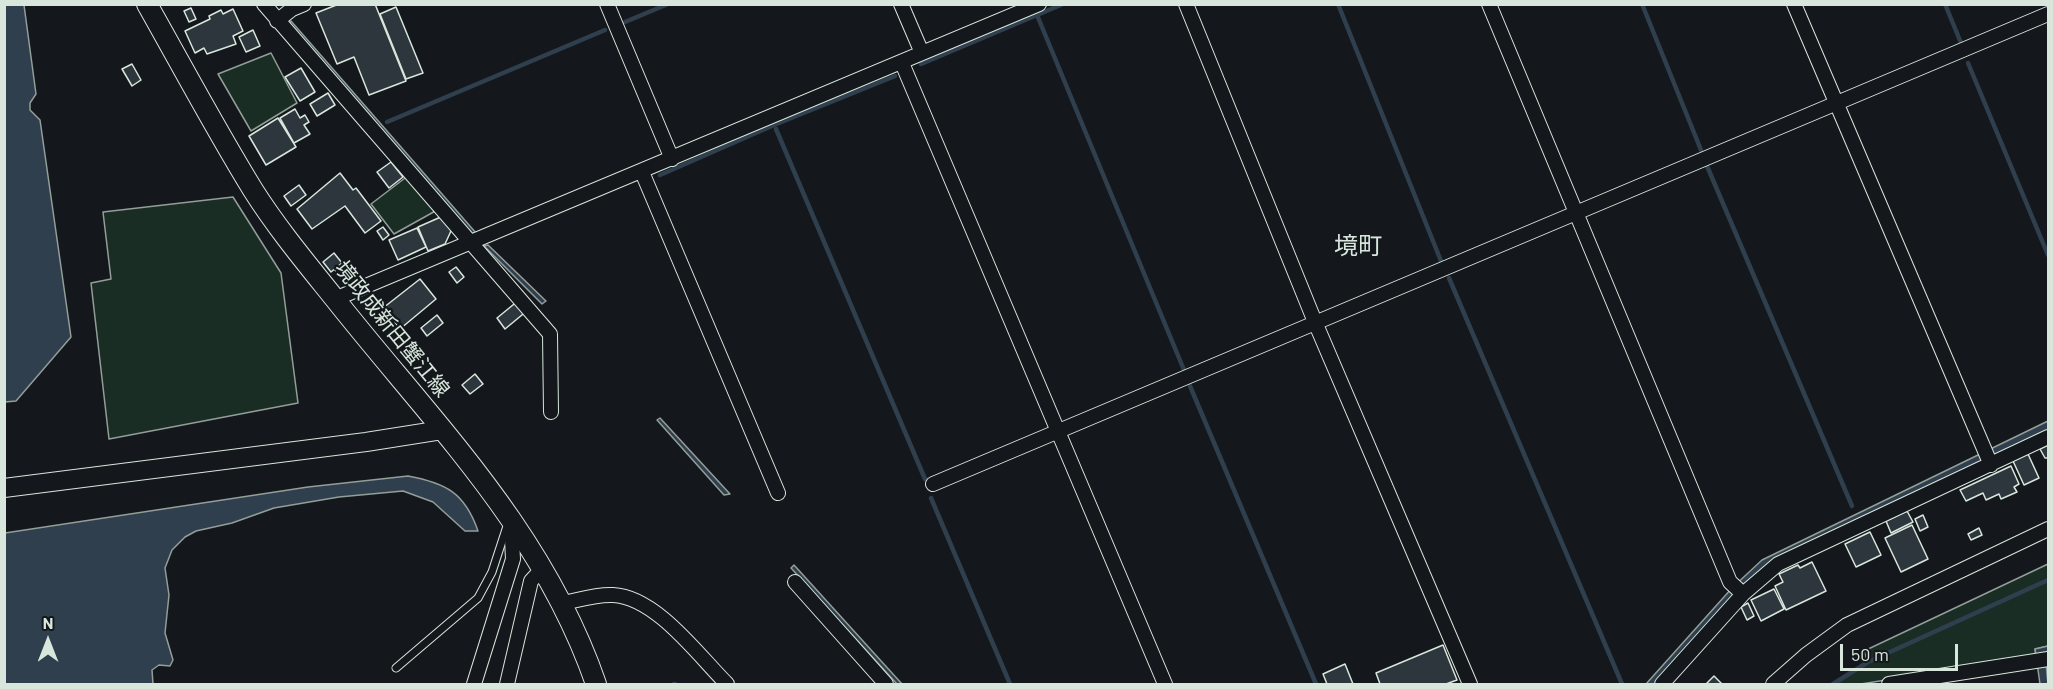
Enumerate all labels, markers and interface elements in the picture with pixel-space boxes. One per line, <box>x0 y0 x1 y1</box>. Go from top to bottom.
district label: 境町 <box>1334 232 1382 260</box>
street label: 境政成新田蟹江線 <box>329 256 455 402</box>
north arrow <box>18 611 78 671</box>
text: N <box>43 613 53 632</box>
scale bar <box>1843 632 1962 670</box>
text: 50 m <box>1851 643 1889 665</box>

